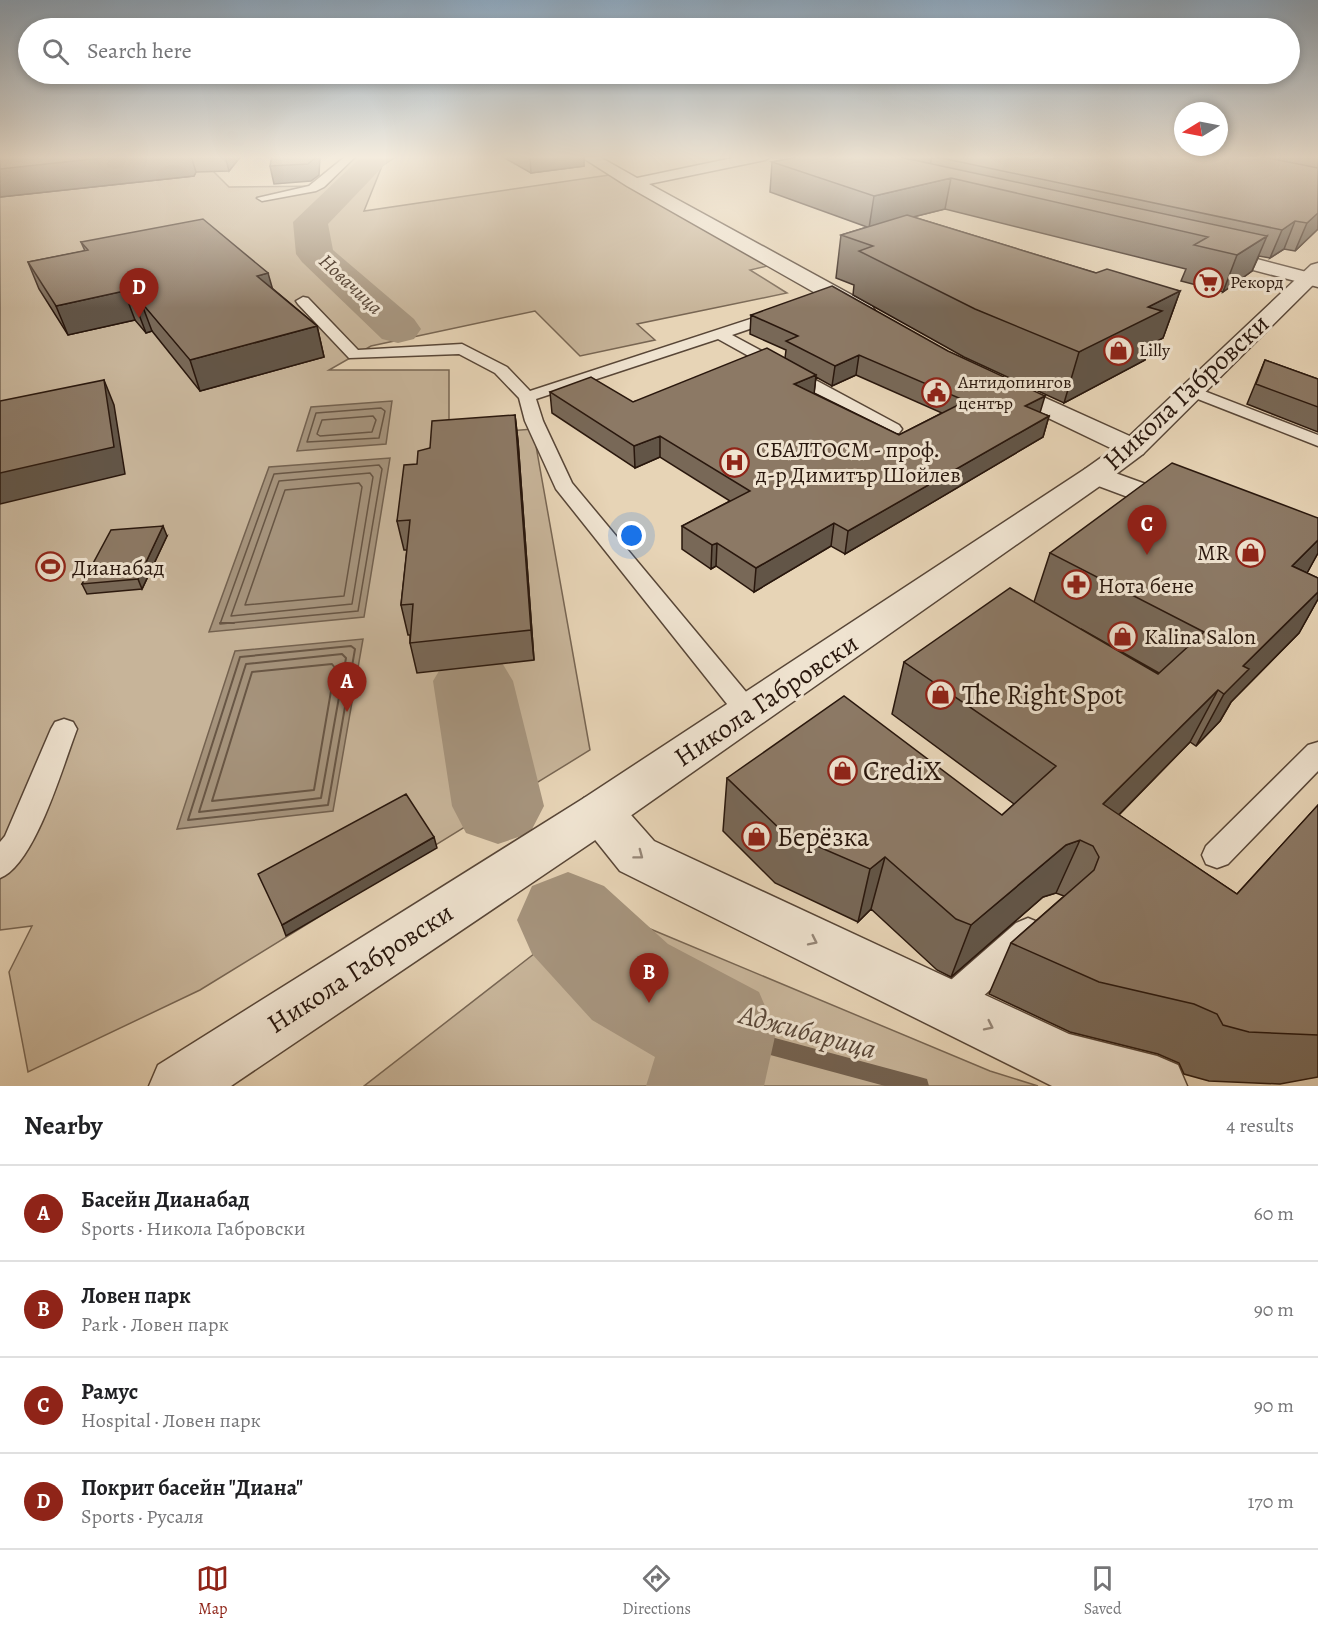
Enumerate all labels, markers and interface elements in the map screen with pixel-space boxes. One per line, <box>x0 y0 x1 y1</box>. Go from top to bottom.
search box <box>18 18 1300 84</box>
icon: search <box>39 35 72 68</box>
text: Search here <box>87 36 192 66</box>
north arrow <box>1174 102 1228 156</box>
water label: Новачица <box>313 248 388 321</box>
supermarket icon: Рекорд <box>1193 266 1225 298</box>
pin: D <box>120 268 158 318</box>
place label: Рекорд <box>1230 270 1284 294</box>
street label: Никола Габровски <box>1095 306 1277 478</box>
shop icon: Lilly <box>1102 334 1134 366</box>
place label: Lilly <box>1139 338 1171 362</box>
place label: Антидопингов център <box>957 370 1072 415</box>
public building icon: Антидопингов център <box>921 376 953 408</box>
place label: СБАЛТОСМ - проф. д-р Димитър Шойлев <box>755 435 961 490</box>
hospital icon: СБАЛТОСМ - проф. д-р Димитър Шойлев <box>719 446 751 478</box>
pin: C <box>1128 506 1166 555</box>
your location <box>617 521 646 550</box>
shop icon: MR <box>1234 536 1266 568</box>
place label: MR <box>1197 538 1230 568</box>
sports icon: Дианабад <box>35 551 67 583</box>
place label: Дианабад <box>72 553 165 583</box>
pharmacy icon: Нота бене <box>1061 569 1093 601</box>
place label: Нота бене <box>1098 571 1194 601</box>
shop icon: Kalina Salon <box>1107 620 1139 652</box>
place label: Kalina Salon <box>1144 622 1256 652</box>
street label: Никола Габровски <box>667 625 865 775</box>
pin: A <box>328 662 366 712</box>
place label: The Right Spot <box>962 677 1123 713</box>
shop icon: The Right Spot <box>925 679 957 711</box>
place label: CrediX <box>863 753 942 789</box>
shop icon: CrediX <box>826 755 858 787</box>
place label: Берёзка <box>777 819 870 855</box>
shop icon: Берёзка <box>740 821 772 853</box>
one-way arrow <box>632 848 643 859</box>
street label: Никола Габровски <box>260 894 460 1042</box>
one-way arrow <box>807 934 818 946</box>
pin: B <box>630 954 668 1003</box>
water label: Аджибарица <box>733 995 880 1068</box>
one-way arrow <box>982 1018 993 1030</box>
text: Nearby <box>24 1108 103 1143</box>
text: 4 results <box>1226 1112 1294 1139</box>
text: Басейн Дианабад <box>81 1185 250 1215</box>
text: A <box>37 1200 50 1227</box>
text: 60 m <box>1254 1200 1294 1227</box>
text: Sports · Никола Габровски <box>81 1215 305 1242</box>
text: Ловен парк <box>81 1281 191 1311</box>
text: B <box>37 1296 50 1323</box>
text: 90 m <box>1254 1296 1294 1323</box>
text: Park · Ловен парк <box>81 1311 229 1338</box>
text: Рамус <box>81 1377 138 1407</box>
text: C <box>37 1392 50 1419</box>
text: 90 m <box>1254 1392 1294 1419</box>
text: Hospital · Ловен парк <box>81 1407 261 1434</box>
text: Покрит басейн "Диана" <box>81 1473 303 1503</box>
text: D <box>37 1488 50 1515</box>
text: 170 m <box>1248 1488 1294 1515</box>
text: Sports · Русаля <box>81 1503 204 1530</box>
tab: Map <box>196 1562 229 1620</box>
tab: Directions <box>622 1562 691 1620</box>
tab: Saved <box>1084 1562 1122 1620</box>

